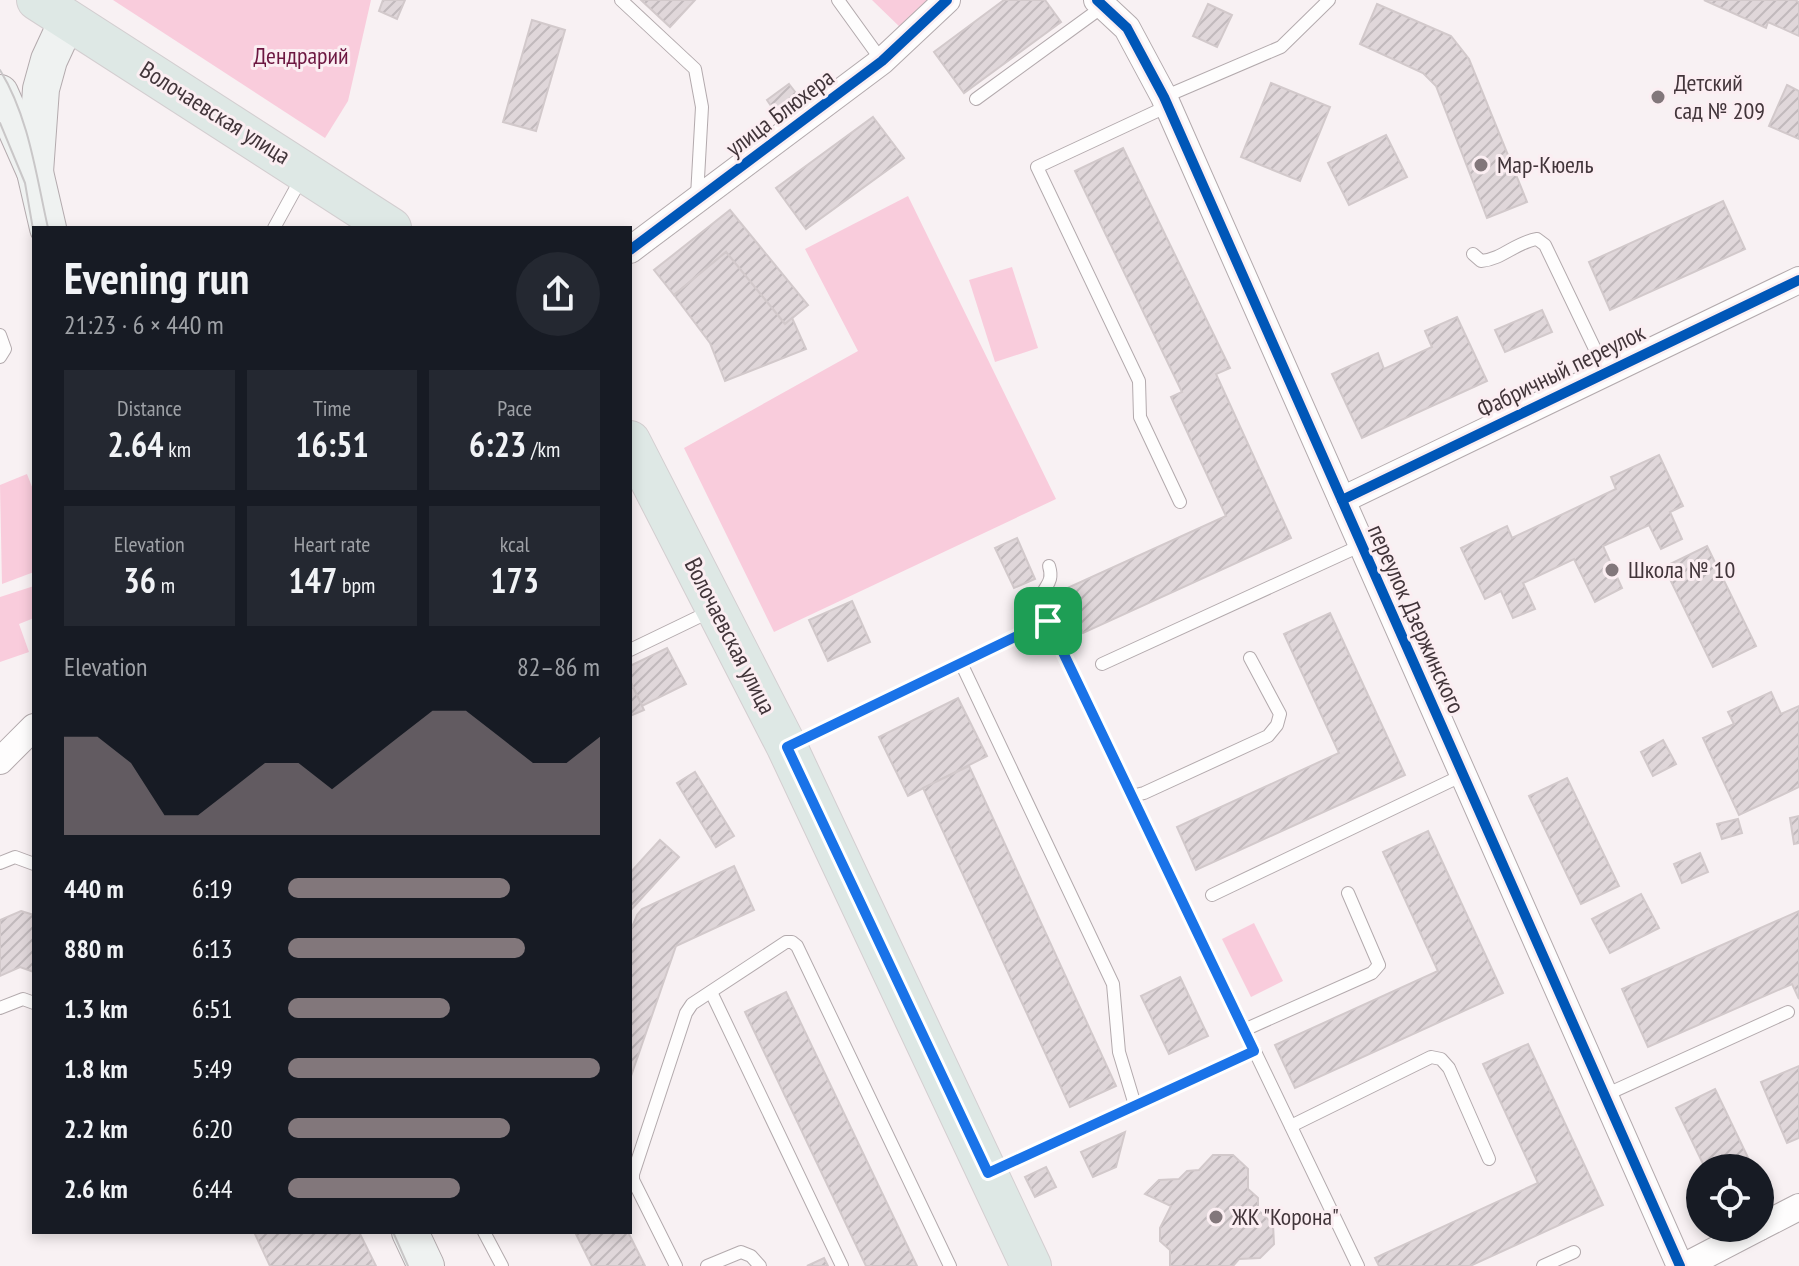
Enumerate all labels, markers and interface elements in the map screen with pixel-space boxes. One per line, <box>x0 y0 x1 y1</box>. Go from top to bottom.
park label: Дендрарий <box>253 40 349 71</box>
street label: Волочаевская улица <box>134 54 296 171</box>
street label: улица Блюхера <box>719 62 840 163</box>
place label: Детский сад № 209 <box>1674 67 1765 126</box>
marker: Детский сад № 209 <box>1649 88 1667 106</box>
place label: Мар-Кюель <box>1497 149 1593 180</box>
marker: Мар-Кюель <box>1472 156 1490 174</box>
text: Evening run <box>64 249 249 306</box>
button: share <box>516 252 600 336</box>
text: 21:23 · 6 × 440 m <box>64 308 224 341</box>
street label: Фабричный переулок <box>1472 316 1650 425</box>
text: Distance <box>117 394 182 422</box>
text: Time <box>313 394 351 422</box>
text: Pace <box>497 394 532 422</box>
text: 2.64 <box>108 422 164 466</box>
text: 16:51 <box>295 422 369 466</box>
text: 6:23 <box>469 422 526 466</box>
text: km <box>164 435 191 463</box>
text: /km <box>526 435 560 463</box>
street label: переулок Дзержинского <box>1361 519 1472 718</box>
text: Elevation <box>114 530 185 558</box>
text: Heart rate <box>294 530 370 558</box>
text: kcal <box>500 530 530 558</box>
street label: Волочаевская улица <box>678 552 783 719</box>
place label: Школа № 10 <box>1628 554 1735 585</box>
text: 36 <box>124 558 156 602</box>
text: 147 <box>289 558 337 602</box>
text: 173 <box>490 558 539 602</box>
marker: Школа № 10 <box>1603 561 1621 579</box>
text: m <box>156 571 175 599</box>
text: bpm <box>337 571 375 599</box>
pin <box>1014 587 1082 655</box>
icon: arrive <box>1026 599 1070 643</box>
text: Elevation <box>64 650 147 683</box>
text: 82–86 m <box>517 650 600 683</box>
text: 440 m <box>64 872 124 905</box>
text: 6:19 <box>192 872 232 905</box>
text: 880 m <box>64 932 124 965</box>
text: 6:13 <box>192 932 232 965</box>
text: 1.3 km <box>64 992 128 1025</box>
text: 6:51 <box>192 992 232 1025</box>
text: 1.8 km <box>64 1052 128 1085</box>
text: 5:49 <box>192 1052 232 1085</box>
text: 2.2 km <box>64 1112 128 1145</box>
text: 6:20 <box>192 1112 232 1145</box>
map controls <box>1686 1154 1774 1242</box>
button: locate <box>1686 1154 1774 1242</box>
text: 2.6 km <box>64 1172 128 1205</box>
text: 6:44 <box>192 1172 232 1205</box>
place label: ЖК "Корона" <box>1231 1201 1339 1232</box>
marker: ЖК "Корона" <box>1207 1208 1225 1226</box>

